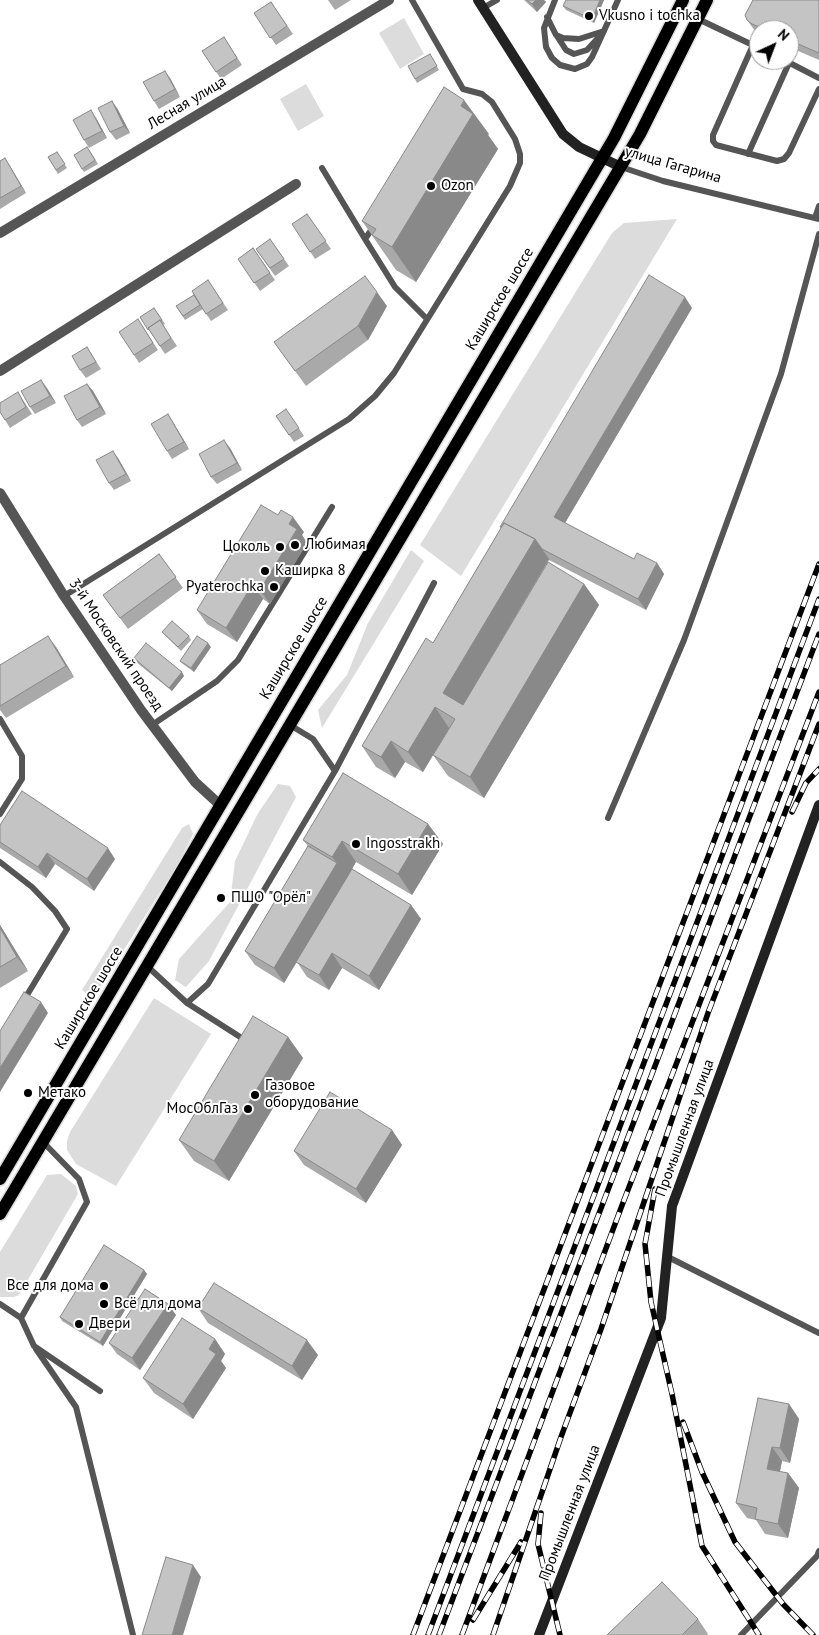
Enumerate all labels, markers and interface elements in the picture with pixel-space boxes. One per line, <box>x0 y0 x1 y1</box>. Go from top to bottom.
place label: Vkusno i tochka <box>599 7 700 25</box>
marker: Vkusno i tochka <box>583 10 595 22</box>
north arrow <box>749 20 799 70</box>
text: N <box>774 25 793 44</box>
street label: Лесная улица <box>144 73 230 133</box>
street label: улица Гагарина <box>623 143 723 187</box>
place label: Ozon <box>441 177 474 195</box>
marker: Ozon <box>425 180 437 192</box>
street label: Каширское шоссе <box>462 244 538 354</box>
place label: Любимая <box>305 536 366 554</box>
place label: Цоколь <box>223 538 270 556</box>
marker: Любимая <box>289 539 301 551</box>
marker: Цоколь <box>274 541 286 553</box>
place label: Каширка 8 <box>275 562 346 580</box>
marker: Каширка 8 <box>259 565 271 577</box>
street label: 3-й Московский проезд <box>65 575 167 715</box>
place label: Pyaterochka <box>186 578 264 596</box>
marker: Pyaterochka <box>268 581 280 593</box>
street label: Каширское шоссе <box>256 593 332 703</box>
place label: Ingosstrakh <box>366 835 440 853</box>
marker: Ingosstrakh <box>350 838 362 850</box>
place label: ПШО "Орёл" <box>231 889 311 907</box>
marker: ПШО "Орёл" <box>215 892 227 904</box>
street label: Каширское шоссе <box>51 943 127 1053</box>
street label: Промышленная улица <box>652 1057 718 1199</box>
place label: Газовое оборудование <box>265 1077 359 1112</box>
place label: Метако <box>38 1084 86 1102</box>
marker: Метако <box>22 1087 34 1099</box>
marker: Газовое оборудование <box>249 1089 261 1101</box>
place label: МосОблГаз <box>167 1100 238 1118</box>
marker: МосОблГаз <box>242 1103 254 1115</box>
place label: Все для дома <box>7 1277 94 1295</box>
marker: Все для дома <box>98 1280 110 1292</box>
place label: Всё для дома <box>114 1295 201 1313</box>
marker: Всё для дома <box>98 1298 110 1310</box>
place label: Двери <box>89 1315 130 1333</box>
marker: Двери <box>73 1318 85 1330</box>
street label: Промышленная улица <box>536 1442 604 1584</box>

